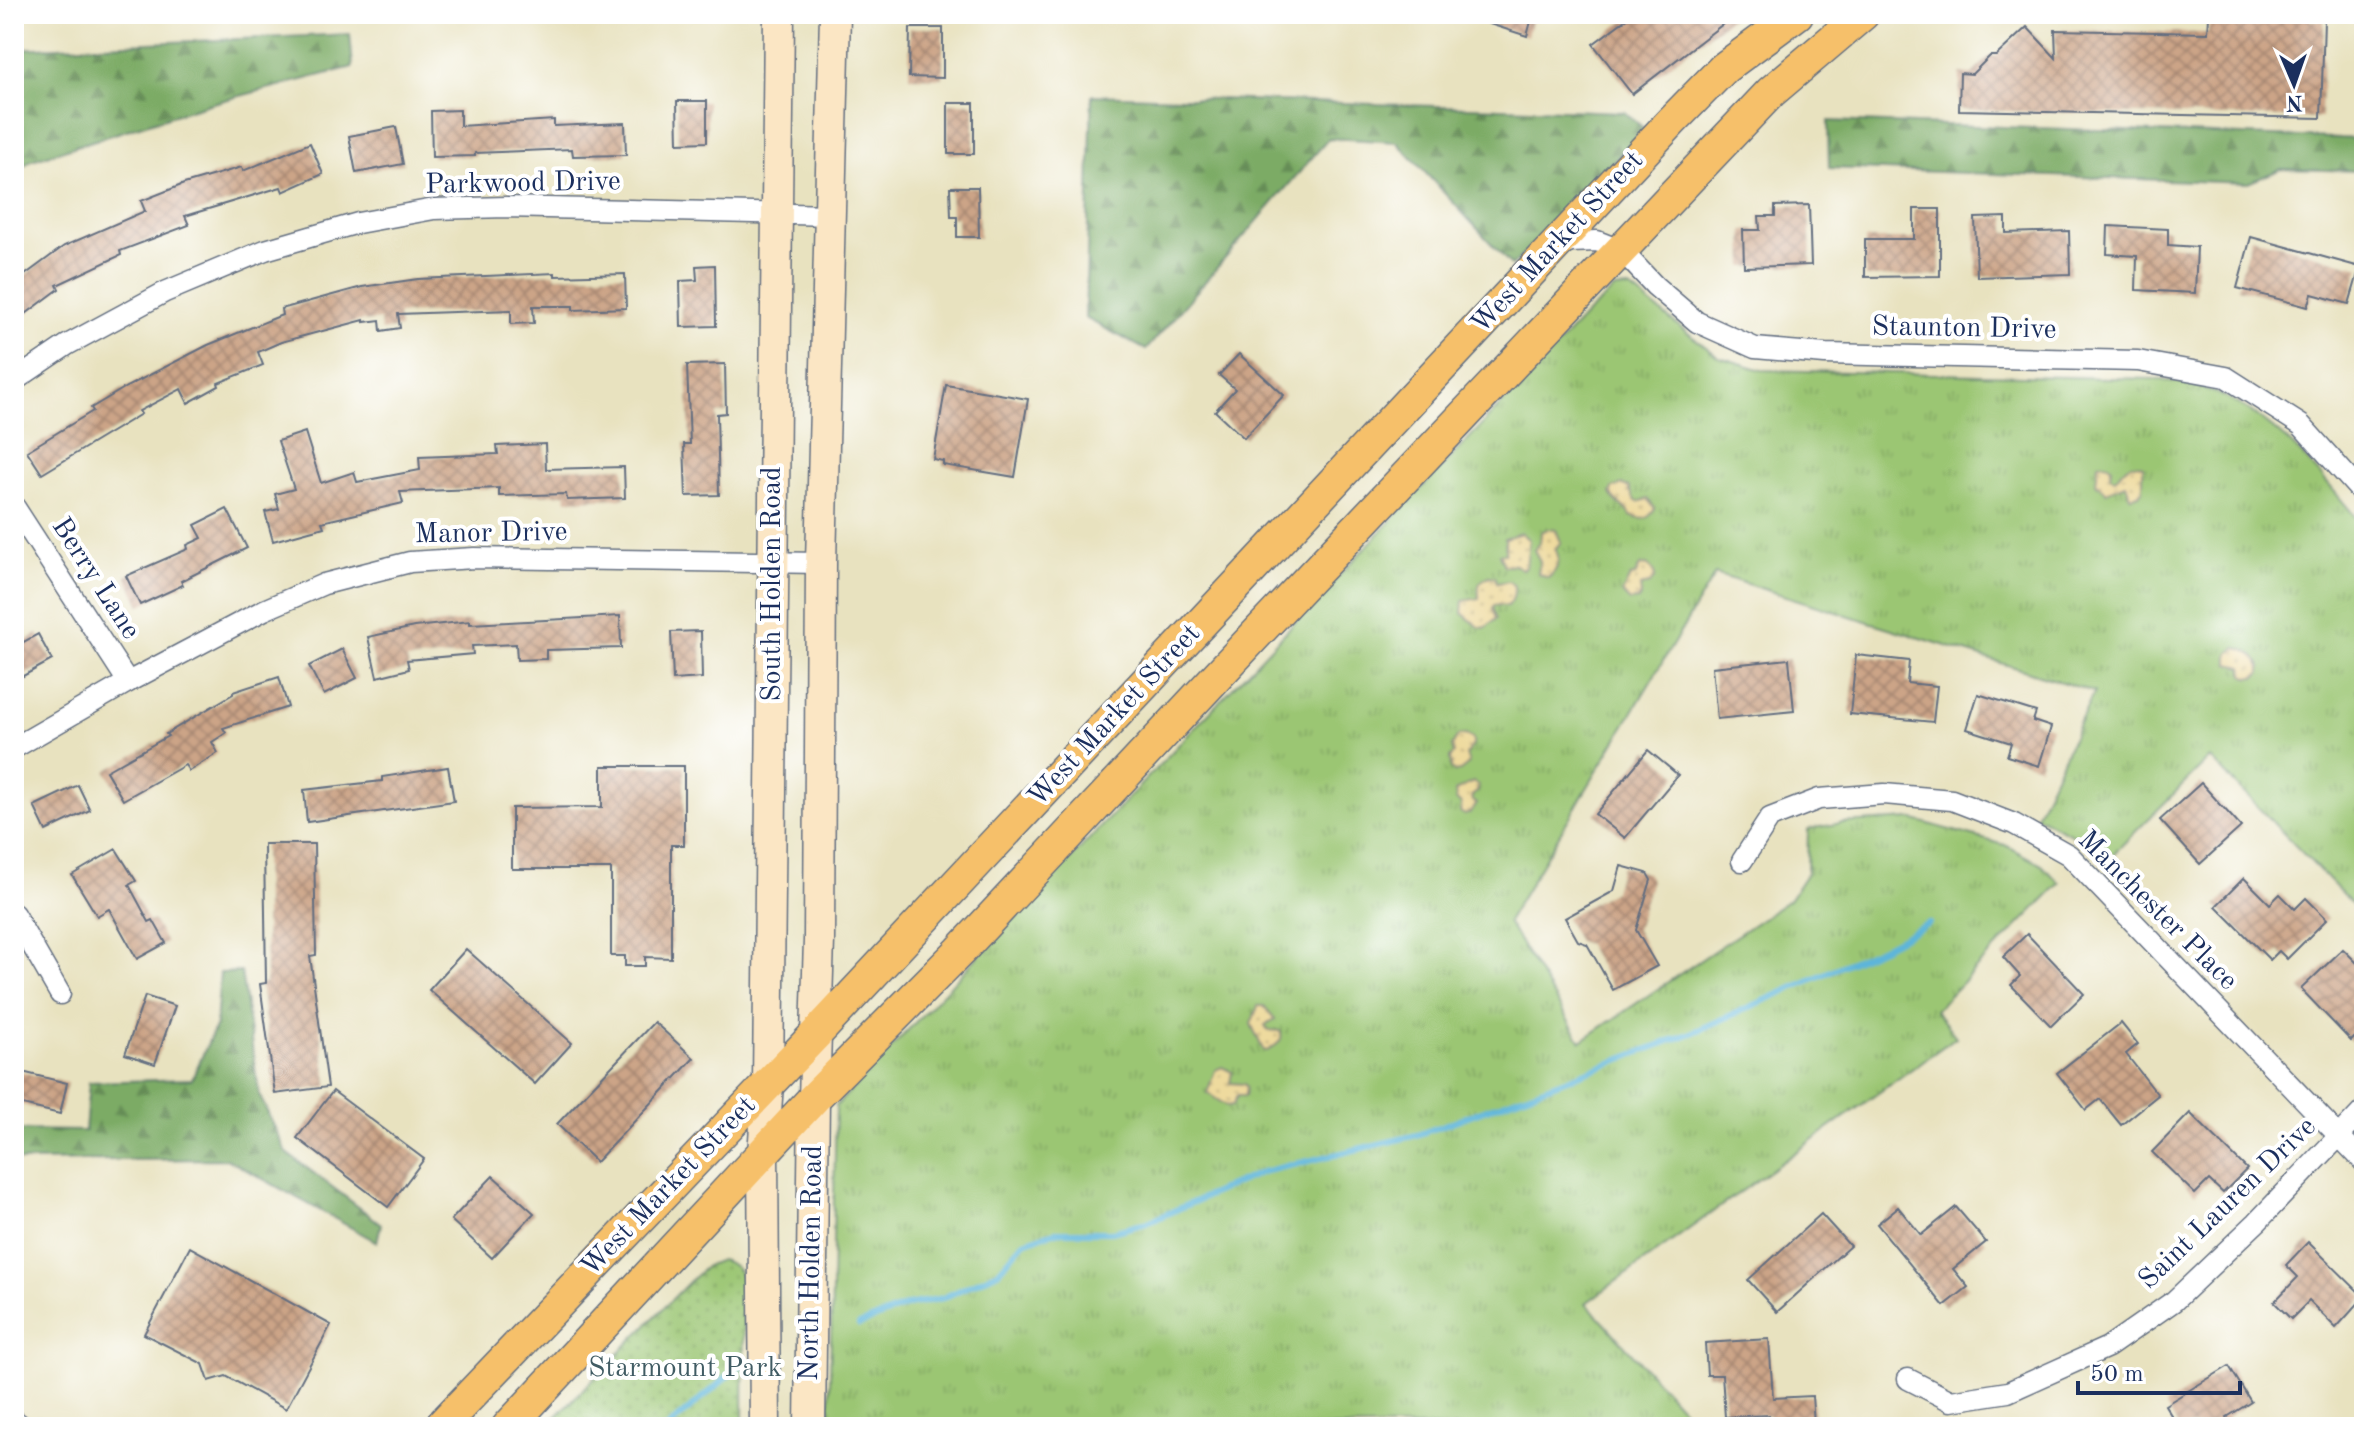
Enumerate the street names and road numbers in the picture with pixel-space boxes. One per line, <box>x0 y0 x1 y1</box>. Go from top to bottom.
street label: West Market Street <box>1467 146 1649 340</box>
street label: Parkwood Drive <box>425 168 621 200</box>
street label: Staunton Drive <box>1871 313 2057 345</box>
street label: South Holden Road <box>759 466 787 702</box>
street label: Berry Lane <box>46 513 144 645</box>
street label: Manor Drive <box>414 519 568 549</box>
street label: West Market Street <box>1024 619 1206 813</box>
street label: Manchester Place <box>2072 826 2242 996</box>
street label: West Market Street <box>576 1092 762 1282</box>
street label: Saint Lauren Drive <box>2134 1113 2322 1295</box>
street label: North Holden Road <box>796 1145 828 1381</box>

